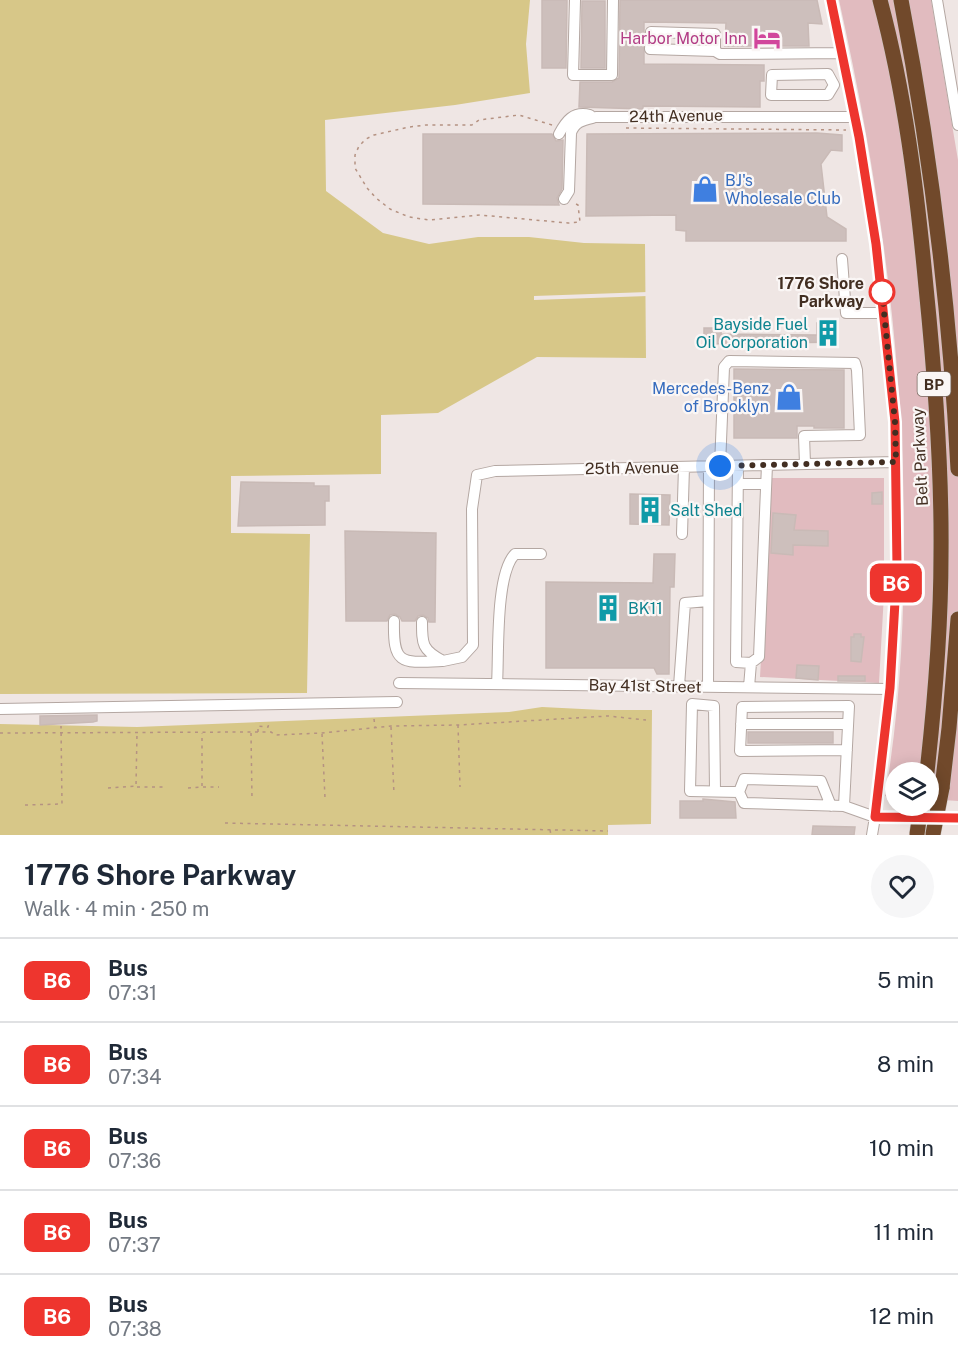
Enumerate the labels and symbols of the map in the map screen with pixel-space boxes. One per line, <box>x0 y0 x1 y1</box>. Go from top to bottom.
hotel icon: Harbor Motor Inn <box>752 23 782 53</box>
place label: Harbor Motor Inn <box>620 29 747 48</box>
street label: 24th Avenue <box>629 106 723 126</box>
place label: BJ's Wholesale Club <box>725 171 841 208</box>
shop icon: BJ's Wholesale Club <box>690 174 720 204</box>
place label: 1776 Shore Parkway <box>777 274 864 311</box>
marker: 1776 Shore Parkway <box>869 279 895 305</box>
place label: Bayside Fuel Oil Corporation <box>696 315 808 352</box>
building icon: Bayside Fuel Oil Corporation <box>813 318 843 348</box>
road number: BP <box>918 372 950 396</box>
place label: Mercedes-Benz of Brooklyn <box>652 379 769 416</box>
shop icon: Mercedes-Benz of Brooklyn <box>774 382 804 412</box>
street label: Belt Parkway <box>908 407 932 506</box>
your location <box>705 451 735 481</box>
street label: 25th Avenue <box>585 458 679 478</box>
building icon: Salt Shed <box>635 495 665 525</box>
place label: Salt Shed <box>670 501 742 520</box>
line badge: B6 <box>869 564 923 602</box>
building icon: BK11 <box>593 593 623 623</box>
place label: BK11 <box>628 599 663 618</box>
street label: Bay 41st Street <box>588 676 702 696</box>

